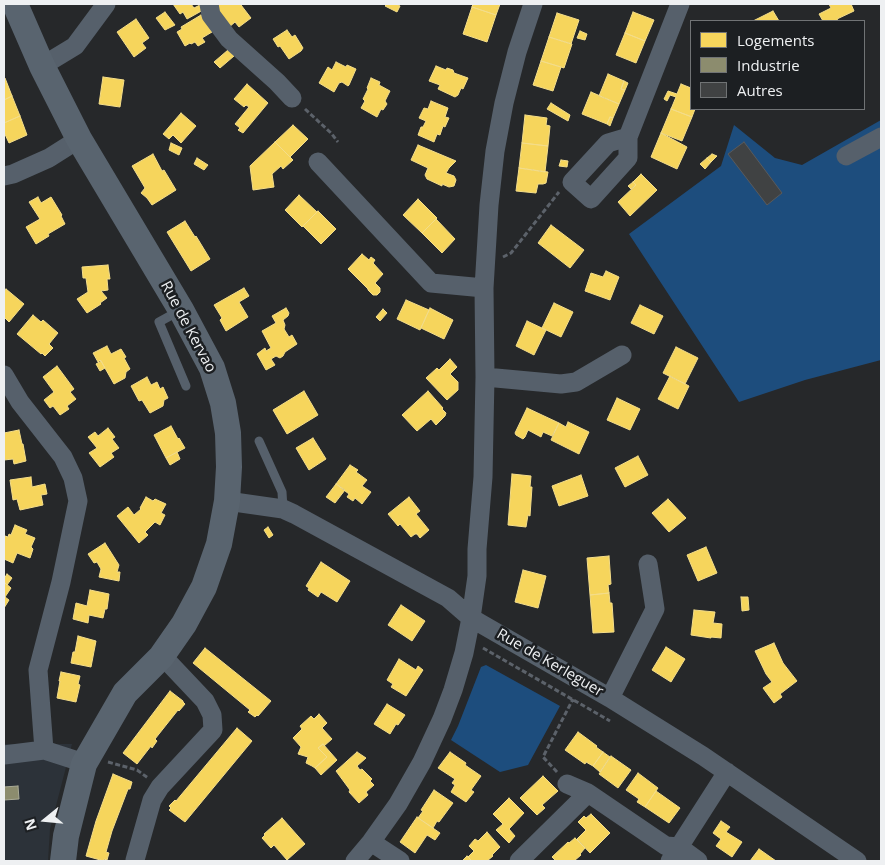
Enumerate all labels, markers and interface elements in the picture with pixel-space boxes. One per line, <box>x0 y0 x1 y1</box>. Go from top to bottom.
legend <box>690 20 865 110</box>
text: Logements <box>737 30 814 50</box>
text: Industrie <box>737 55 800 75</box>
text: Autres <box>737 80 783 100</box>
street label: Rue de Kervao <box>156 278 220 376</box>
street label: Rue de Kerleguer <box>493 625 607 701</box>
north arrow <box>20 795 70 845</box>
text: N <box>19 816 41 833</box>

